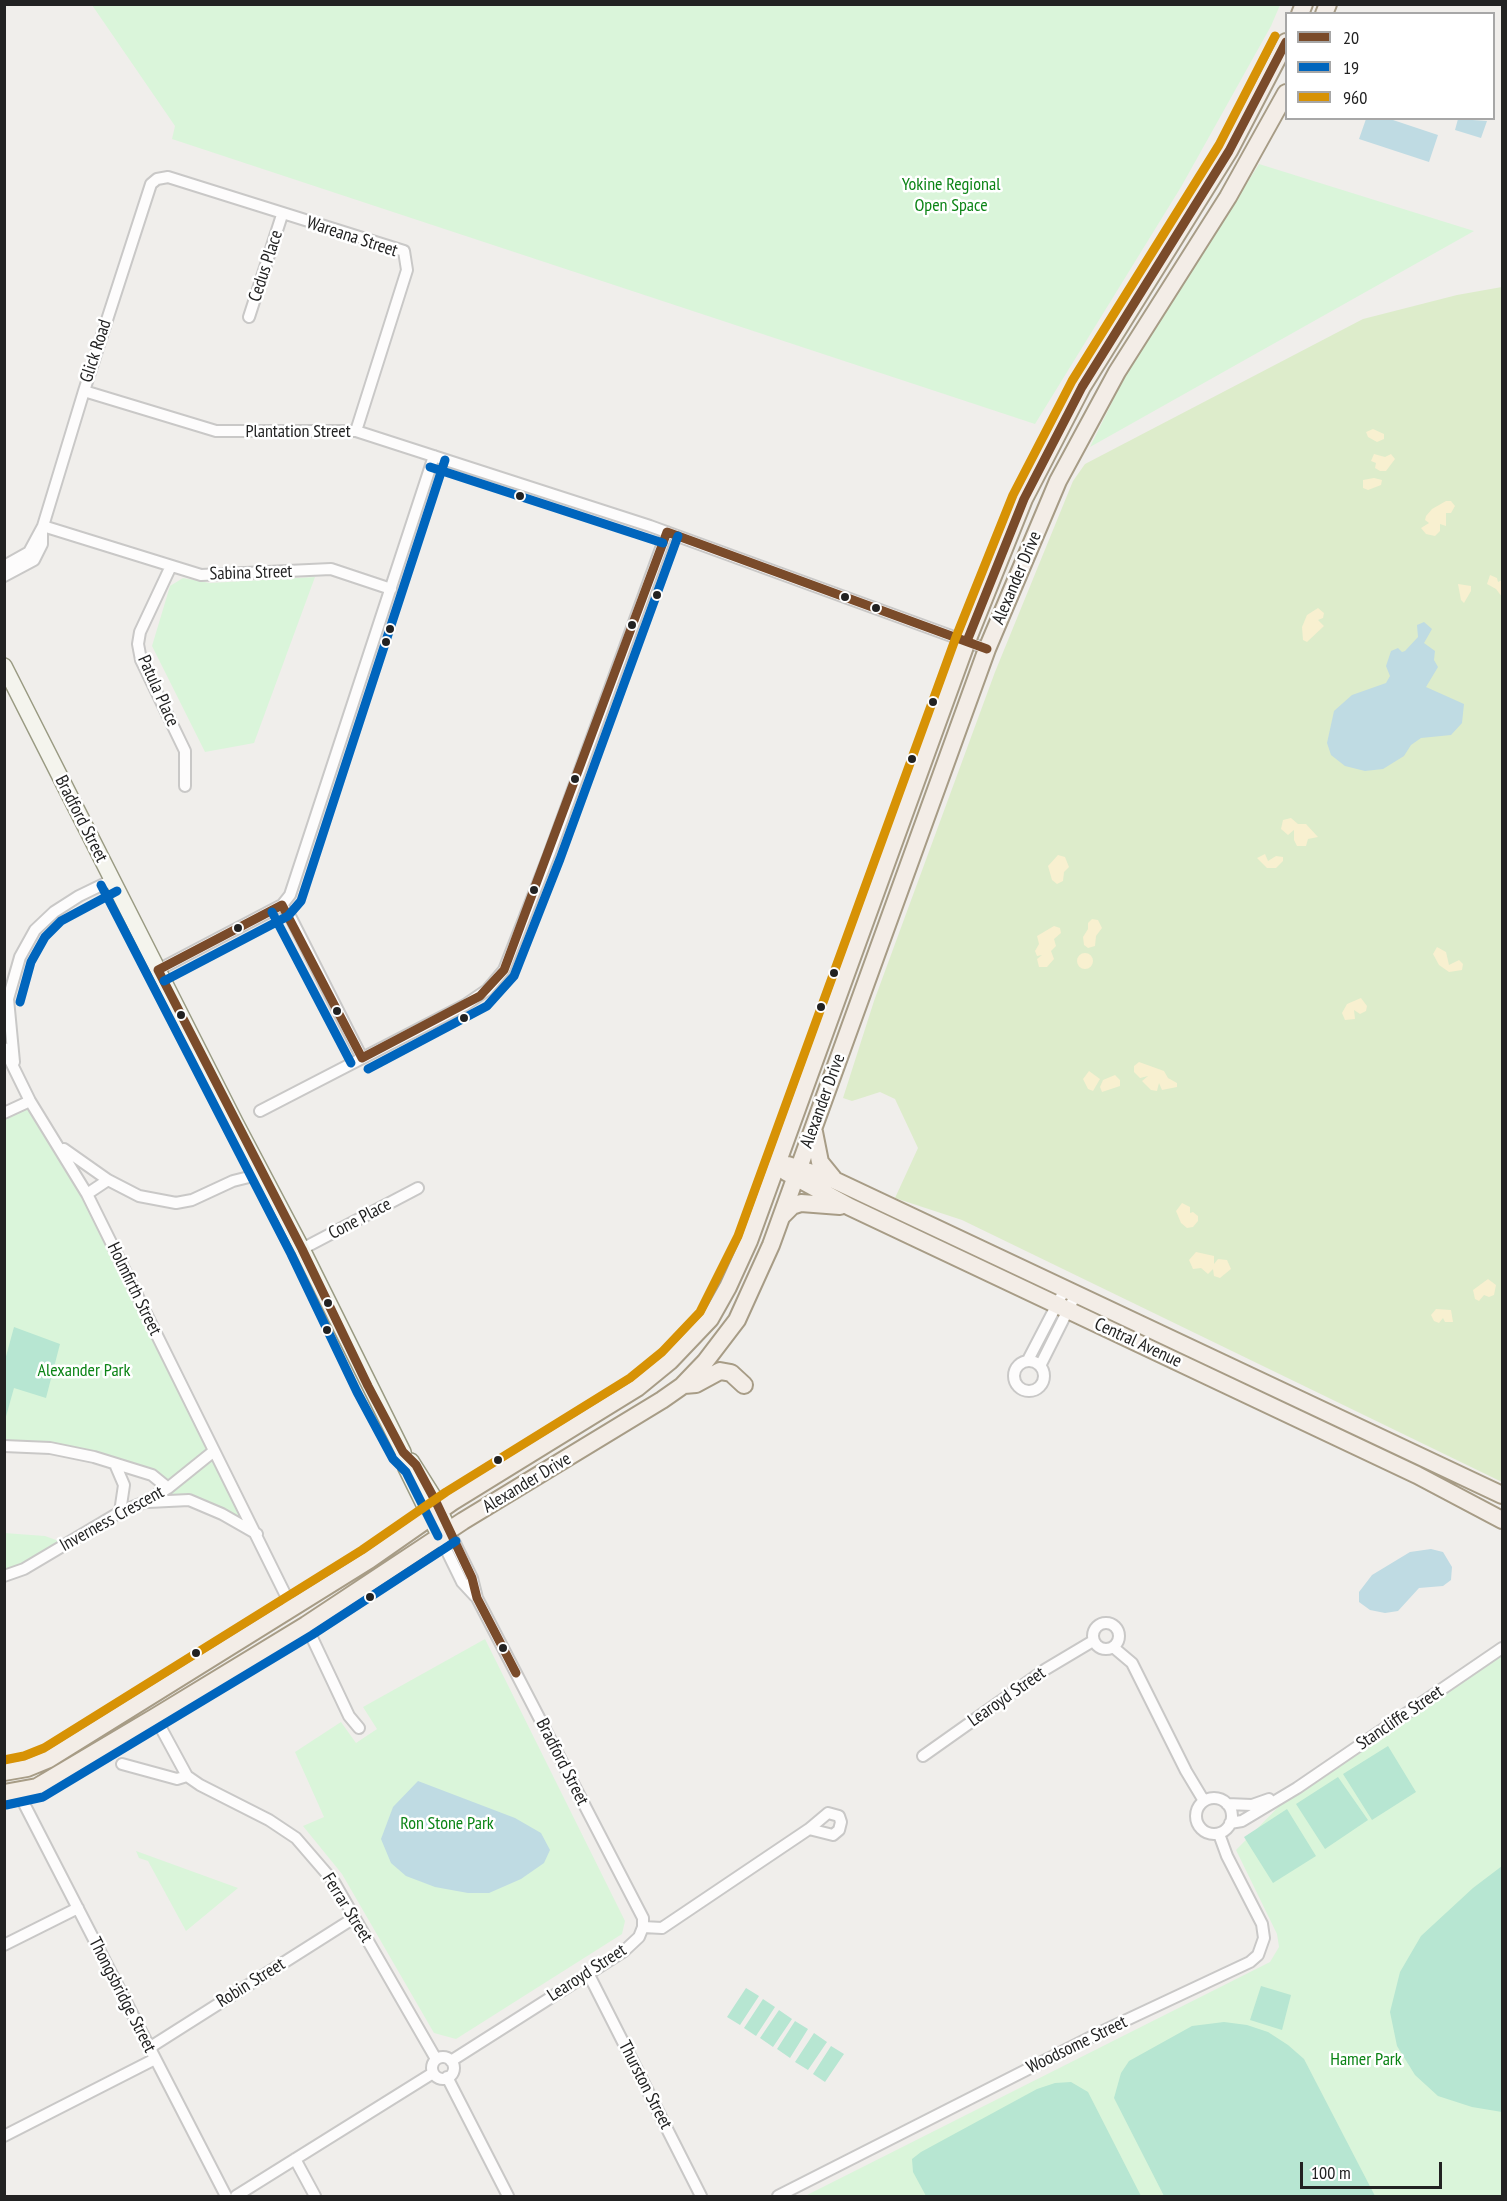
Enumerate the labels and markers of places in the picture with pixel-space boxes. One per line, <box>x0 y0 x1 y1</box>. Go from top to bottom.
unlabelled marker <box>514 490 526 502</box>
unlabelled marker <box>651 589 663 601</box>
unlabelled marker <box>839 591 851 603</box>
unlabelled marker <box>870 602 882 614</box>
unlabelled marker <box>626 619 638 631</box>
unlabelled marker <box>384 623 396 635</box>
unlabelled marker <box>380 636 392 648</box>
unlabelled marker <box>927 696 939 708</box>
unlabelled marker <box>906 753 918 765</box>
unlabelled marker <box>569 773 581 785</box>
unlabelled marker <box>528 884 540 896</box>
unlabelled marker <box>232 922 244 934</box>
unlabelled marker <box>828 967 840 979</box>
unlabelled marker <box>815 1001 827 1013</box>
unlabelled marker <box>331 1005 343 1017</box>
unlabelled marker <box>175 1009 187 1021</box>
unlabelled marker <box>458 1012 470 1024</box>
unlabelled marker <box>322 1297 334 1309</box>
unlabelled marker <box>321 1324 333 1336</box>
unlabelled marker <box>492 1454 504 1466</box>
unlabelled marker <box>364 1591 376 1603</box>
unlabelled marker <box>497 1642 509 1654</box>
unlabelled marker <box>190 1647 202 1659</box>

